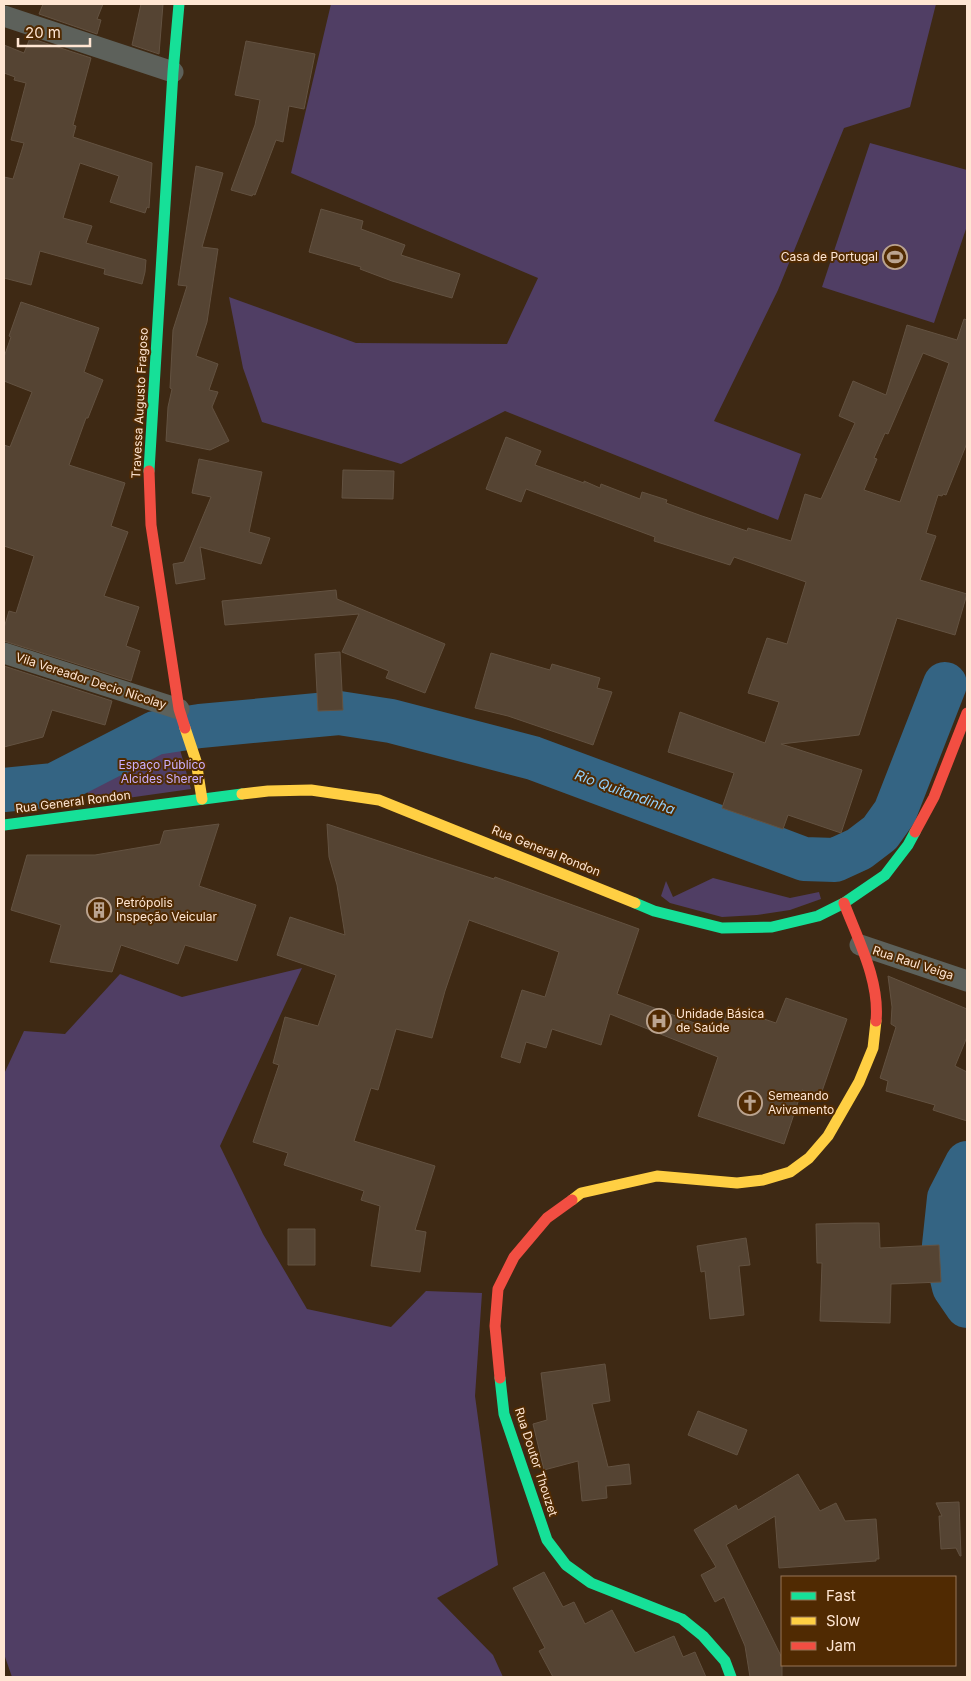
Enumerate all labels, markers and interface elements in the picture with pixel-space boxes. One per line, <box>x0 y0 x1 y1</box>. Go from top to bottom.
scale bar <box>18 15 90 47</box>
text: 20 m <box>25 23 61 42</box>
sports icon: Casa de Portugal <box>882 244 908 270</box>
place label: Casa de Portugal <box>781 249 878 264</box>
street label: Travessa Augusto Fragoso <box>128 327 151 479</box>
street label: Vila Vereador Decio Nicolay <box>14 649 169 712</box>
park label: Espaço Público Alcides Sherer <box>118 757 206 786</box>
water label: Rio Quitandinha <box>573 765 678 818</box>
street label: Rua General Rondon <box>14 787 131 816</box>
street label: Rua General Rondon <box>490 822 603 879</box>
place label: Petrópolis Inspeção Veicular <box>116 895 217 924</box>
building icon: Petrópolis Inspeção Veicular <box>86 897 112 923</box>
street label: Rua Raul Veiga <box>871 942 956 983</box>
place label: Unidade Básica de Saúde <box>676 1006 764 1035</box>
hospital icon: Unidade Básica de Saúde <box>646 1008 672 1034</box>
place label: Semeando Avivamento <box>768 1088 834 1117</box>
church icon: Semeando Avivamento <box>737 1090 763 1116</box>
street label: Rua Doutor Thouzet <box>512 1406 561 1518</box>
legend <box>781 1576 956 1666</box>
text: Fast <box>826 1586 856 1605</box>
text: Slow <box>826 1611 860 1630</box>
text: Jam <box>826 1636 856 1655</box>

